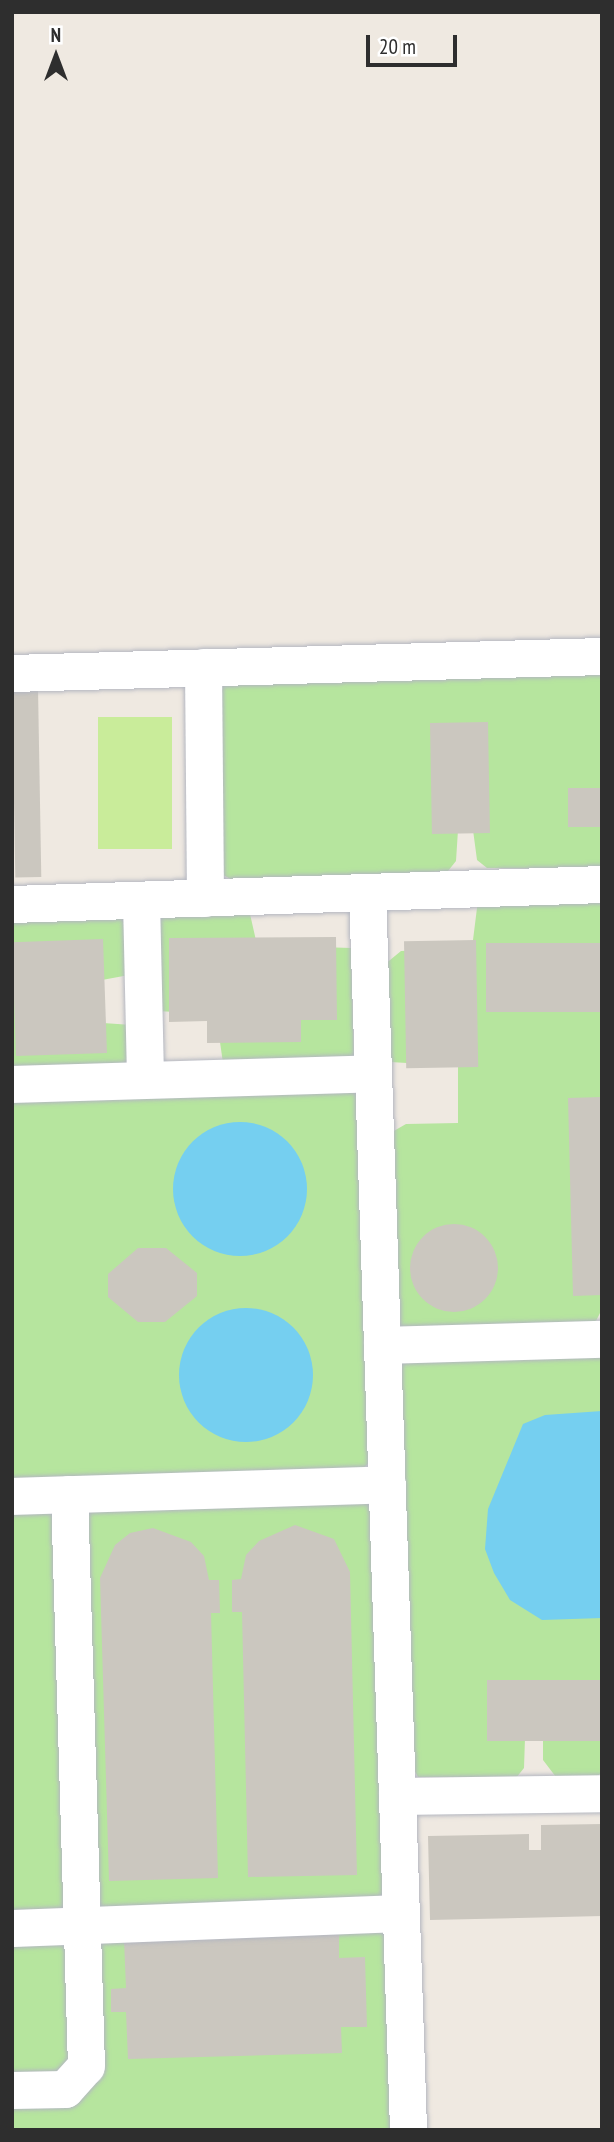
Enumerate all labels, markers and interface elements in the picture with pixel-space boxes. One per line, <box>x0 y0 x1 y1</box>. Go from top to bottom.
north arrow <box>21 21 91 91</box>
scale bar <box>369 21 460 65</box>
text: N <box>51 23 61 47</box>
text: 20 m <box>379 33 416 60</box>

